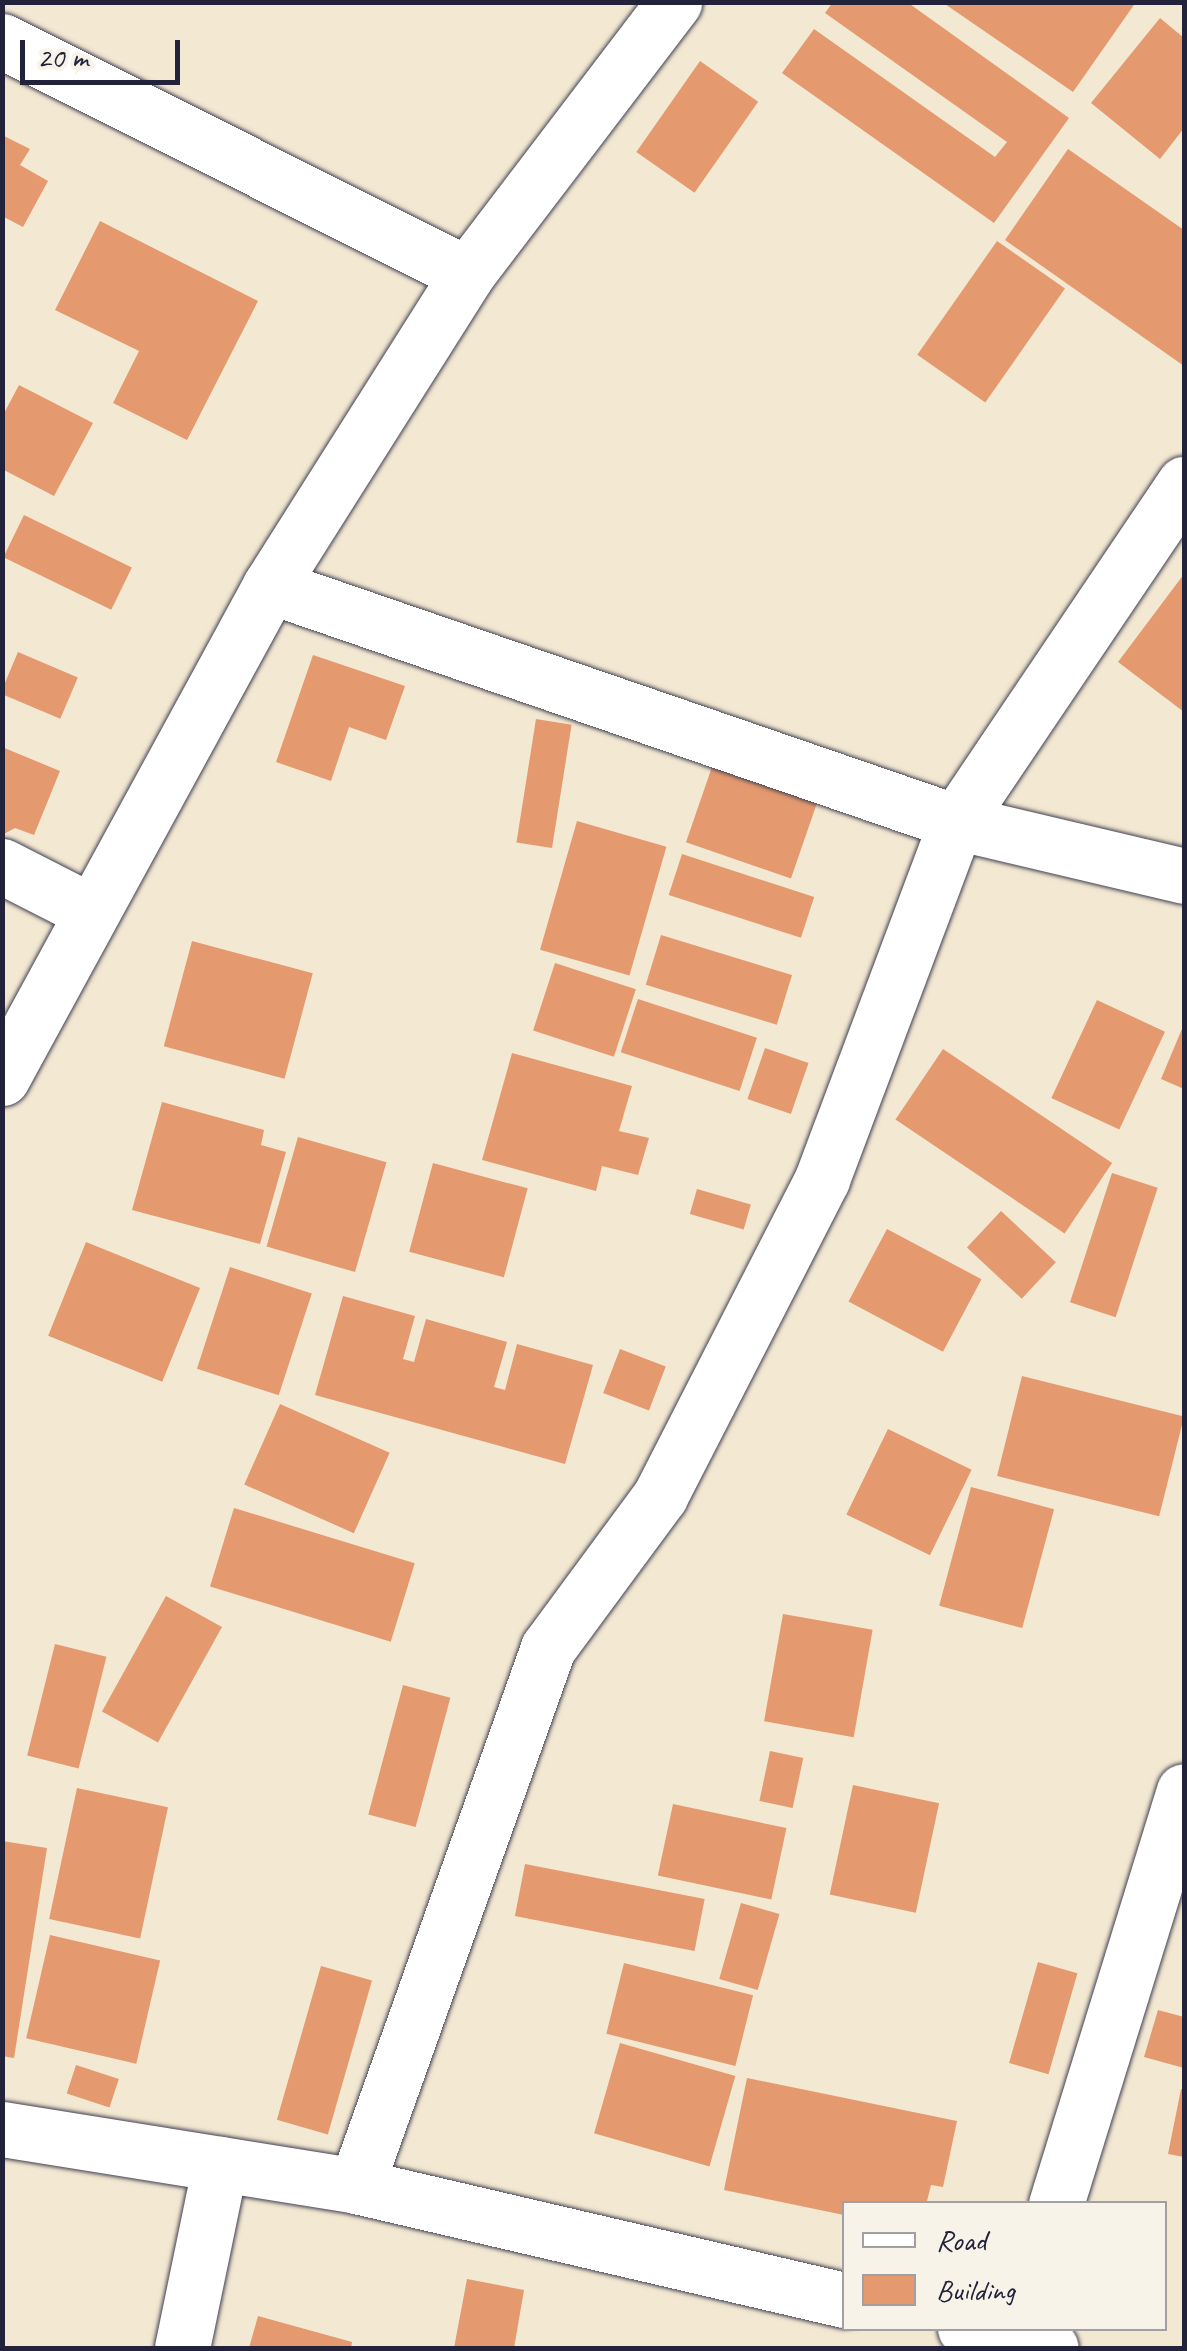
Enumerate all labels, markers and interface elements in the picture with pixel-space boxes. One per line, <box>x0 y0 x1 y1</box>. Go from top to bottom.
scale bar <box>25 20 185 82</box>
text: 20 m <box>37 38 88 76</box>
legend <box>842 2201 1167 2331</box>
text: Road <box>936 2221 986 2259</box>
text: Building <box>936 2271 1015 2309</box>

